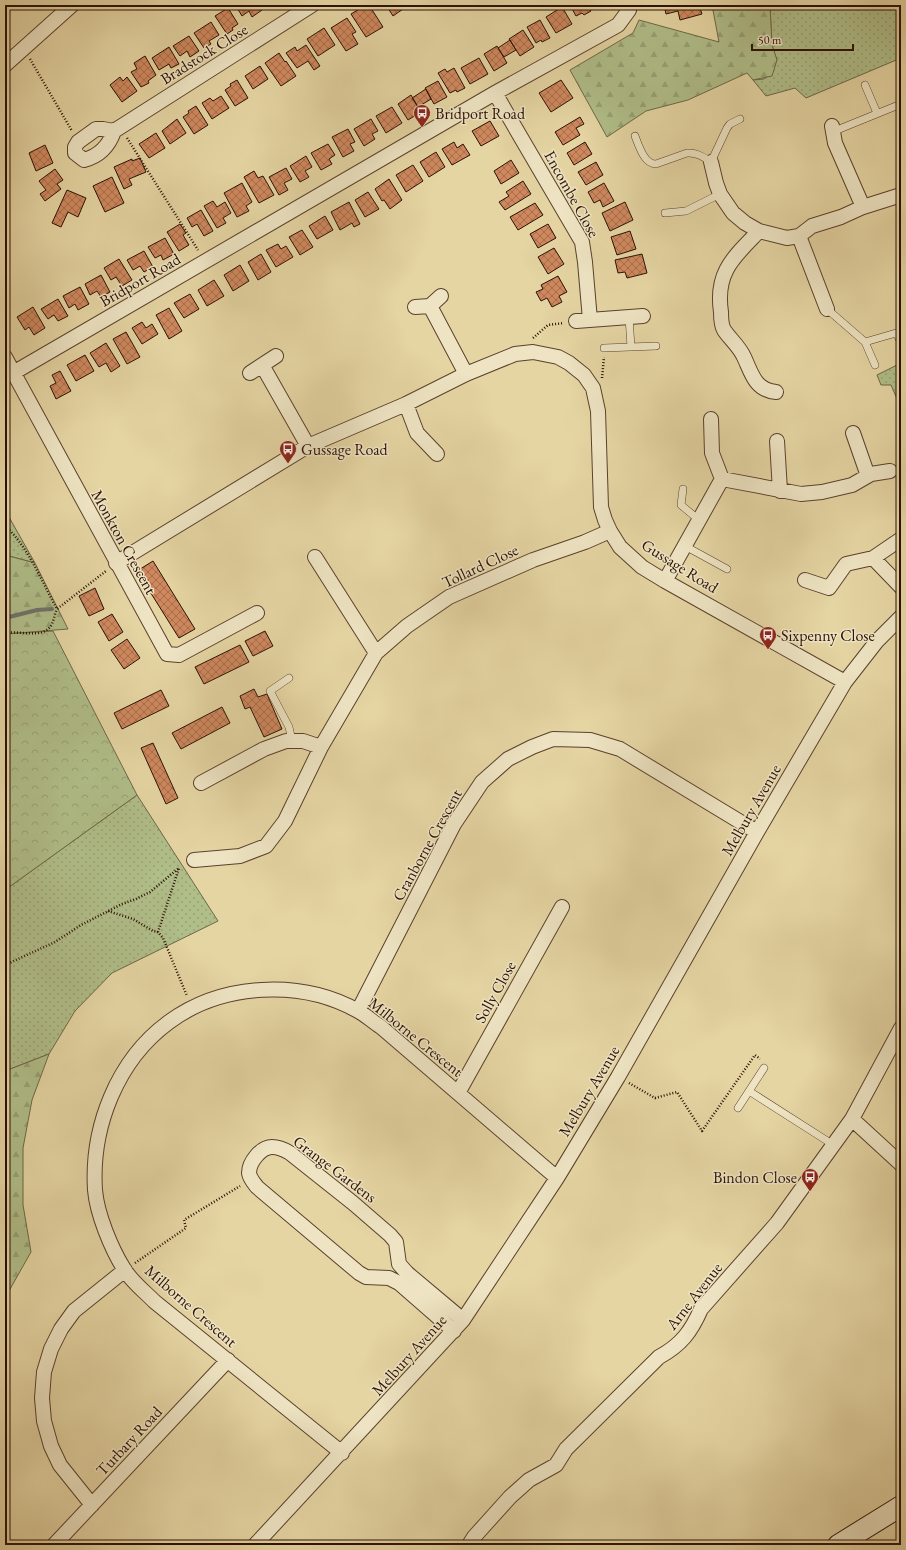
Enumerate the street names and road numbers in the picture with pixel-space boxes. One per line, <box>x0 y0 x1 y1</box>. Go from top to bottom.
street label: Bradstock Close <box>156 19 252 89</box>
street label: Encombe Close <box>539 147 605 241</box>
street label: Bridport Road <box>96 248 185 312</box>
street label: Monkton Crescent <box>87 486 161 598</box>
street label: Gussage Road <box>638 534 723 598</box>
street label: Tollard Close <box>438 539 522 593</box>
street label: Melbury Avenue <box>716 760 786 860</box>
street label: Cranborne Crescent <box>388 785 466 905</box>
street label: Solly Close <box>469 957 521 1027</box>
street label: Milborne Crescent <box>364 992 468 1082</box>
street label: Melbury Avenue <box>554 1042 624 1140</box>
street label: Grange Gardens <box>289 1131 381 1207</box>
street label: Arne Avenue <box>660 1258 727 1335</box>
street label: Milborne Crescent <box>140 1260 242 1352</box>
street label: Melbury Avenue <box>367 1310 451 1400</box>
street label: Turbary Road <box>91 1401 167 1480</box>

